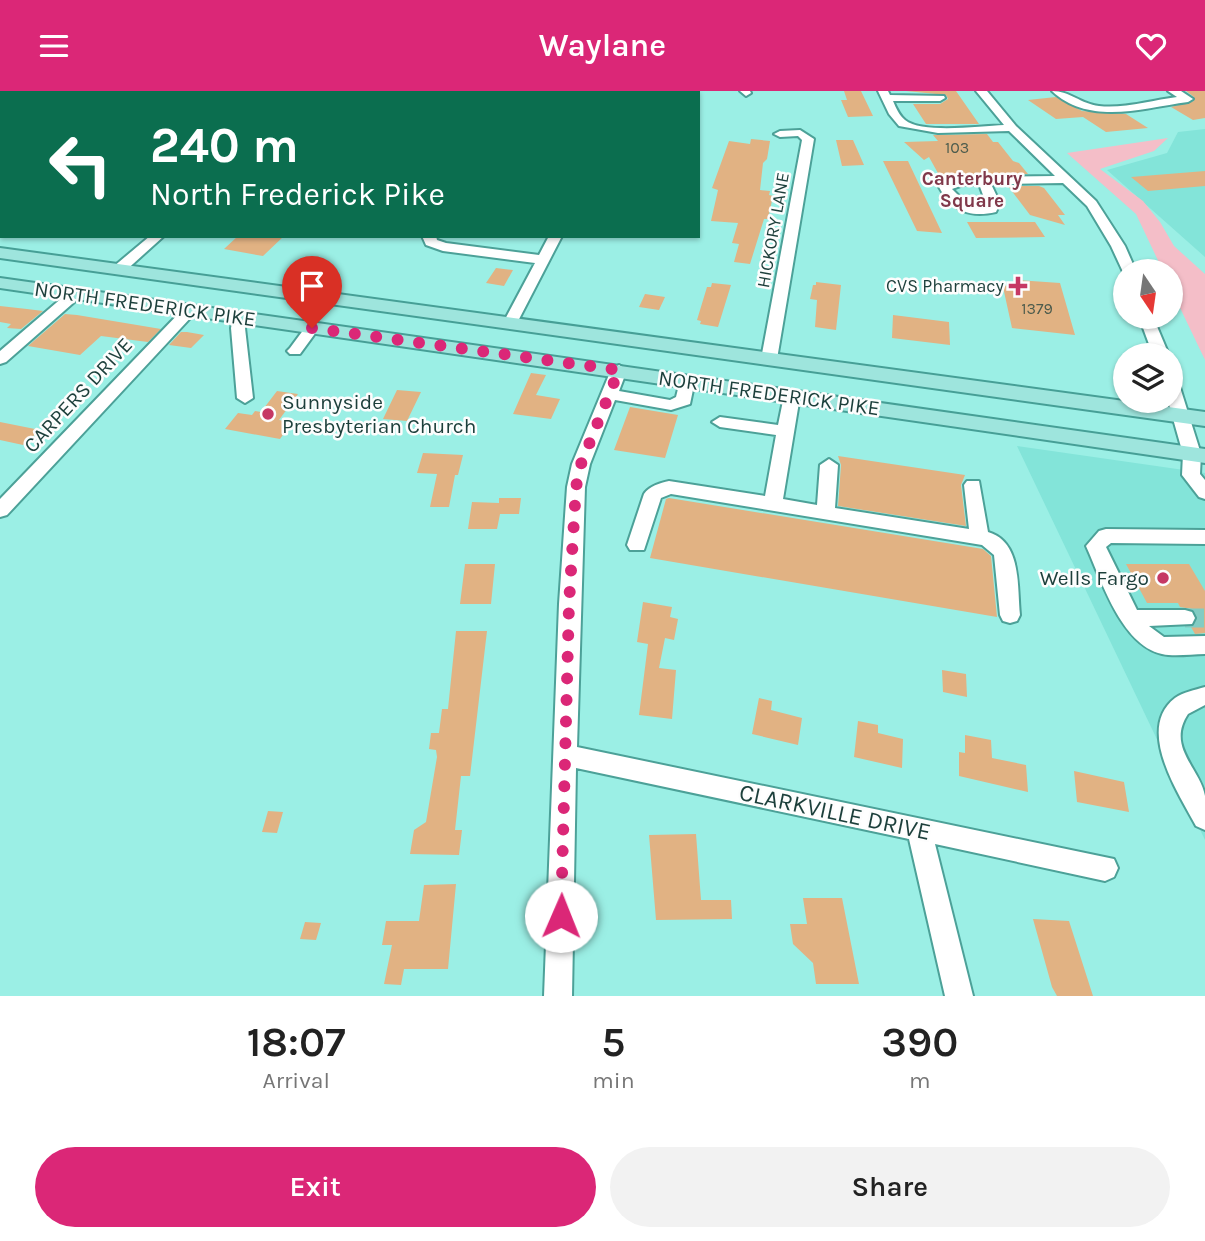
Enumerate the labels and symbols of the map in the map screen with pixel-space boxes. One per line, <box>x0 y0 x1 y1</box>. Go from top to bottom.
house number: 103 <box>945 138 969 157</box>
district label: Canterbury Square <box>922 168 1023 212</box>
street label: HICKORY LANE <box>752 170 794 290</box>
pin <box>282 256 342 328</box>
north arrow <box>1113 259 1183 329</box>
place label: CVS Pharmacy <box>886 275 1005 297</box>
street label: NORTH FREDERICK PIKE <box>33 277 257 331</box>
marker: CVS Pharmacy <box>1010 278 1026 294</box>
house number: 1379 <box>1021 299 1053 318</box>
street label: CARPERS DRIVE <box>19 333 137 457</box>
street label: NORTH FREDERICK PIKE <box>657 366 881 420</box>
place label: Sunnyside Presbyterian Church <box>282 390 476 438</box>
marker: Sunnyside Presbyterian Church <box>260 406 276 422</box>
place label: Wells Fargo <box>1040 566 1149 590</box>
marker: Wells Fargo <box>1155 570 1171 586</box>
street label: CLARKVILLE DRIVE <box>737 778 933 846</box>
position arrow <box>524 879 598 953</box>

